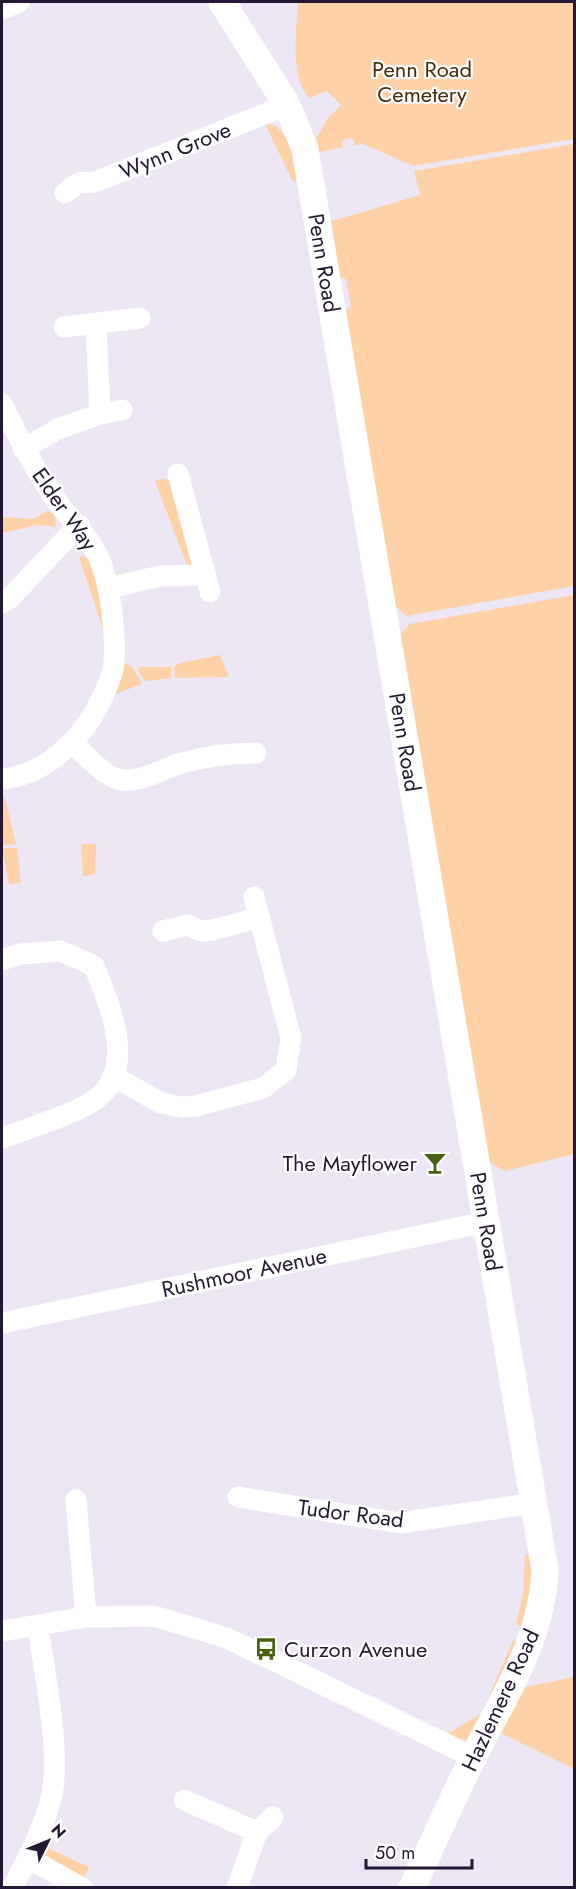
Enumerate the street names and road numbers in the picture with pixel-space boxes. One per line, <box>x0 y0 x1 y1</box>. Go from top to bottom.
street label: Wynn Grove <box>114 113 236 187</box>
street label: Penn Road <box>300 211 348 315</box>
street label: Elder Way <box>25 461 106 557</box>
street label: Penn Road <box>381 690 429 794</box>
street label: Penn Road <box>462 1170 510 1273</box>
street label: Rushmoor Avenue <box>158 1239 330 1305</box>
street label: Tudor Road <box>296 1491 406 1535</box>
street label: Hazlemere Road <box>453 1623 547 1777</box>

